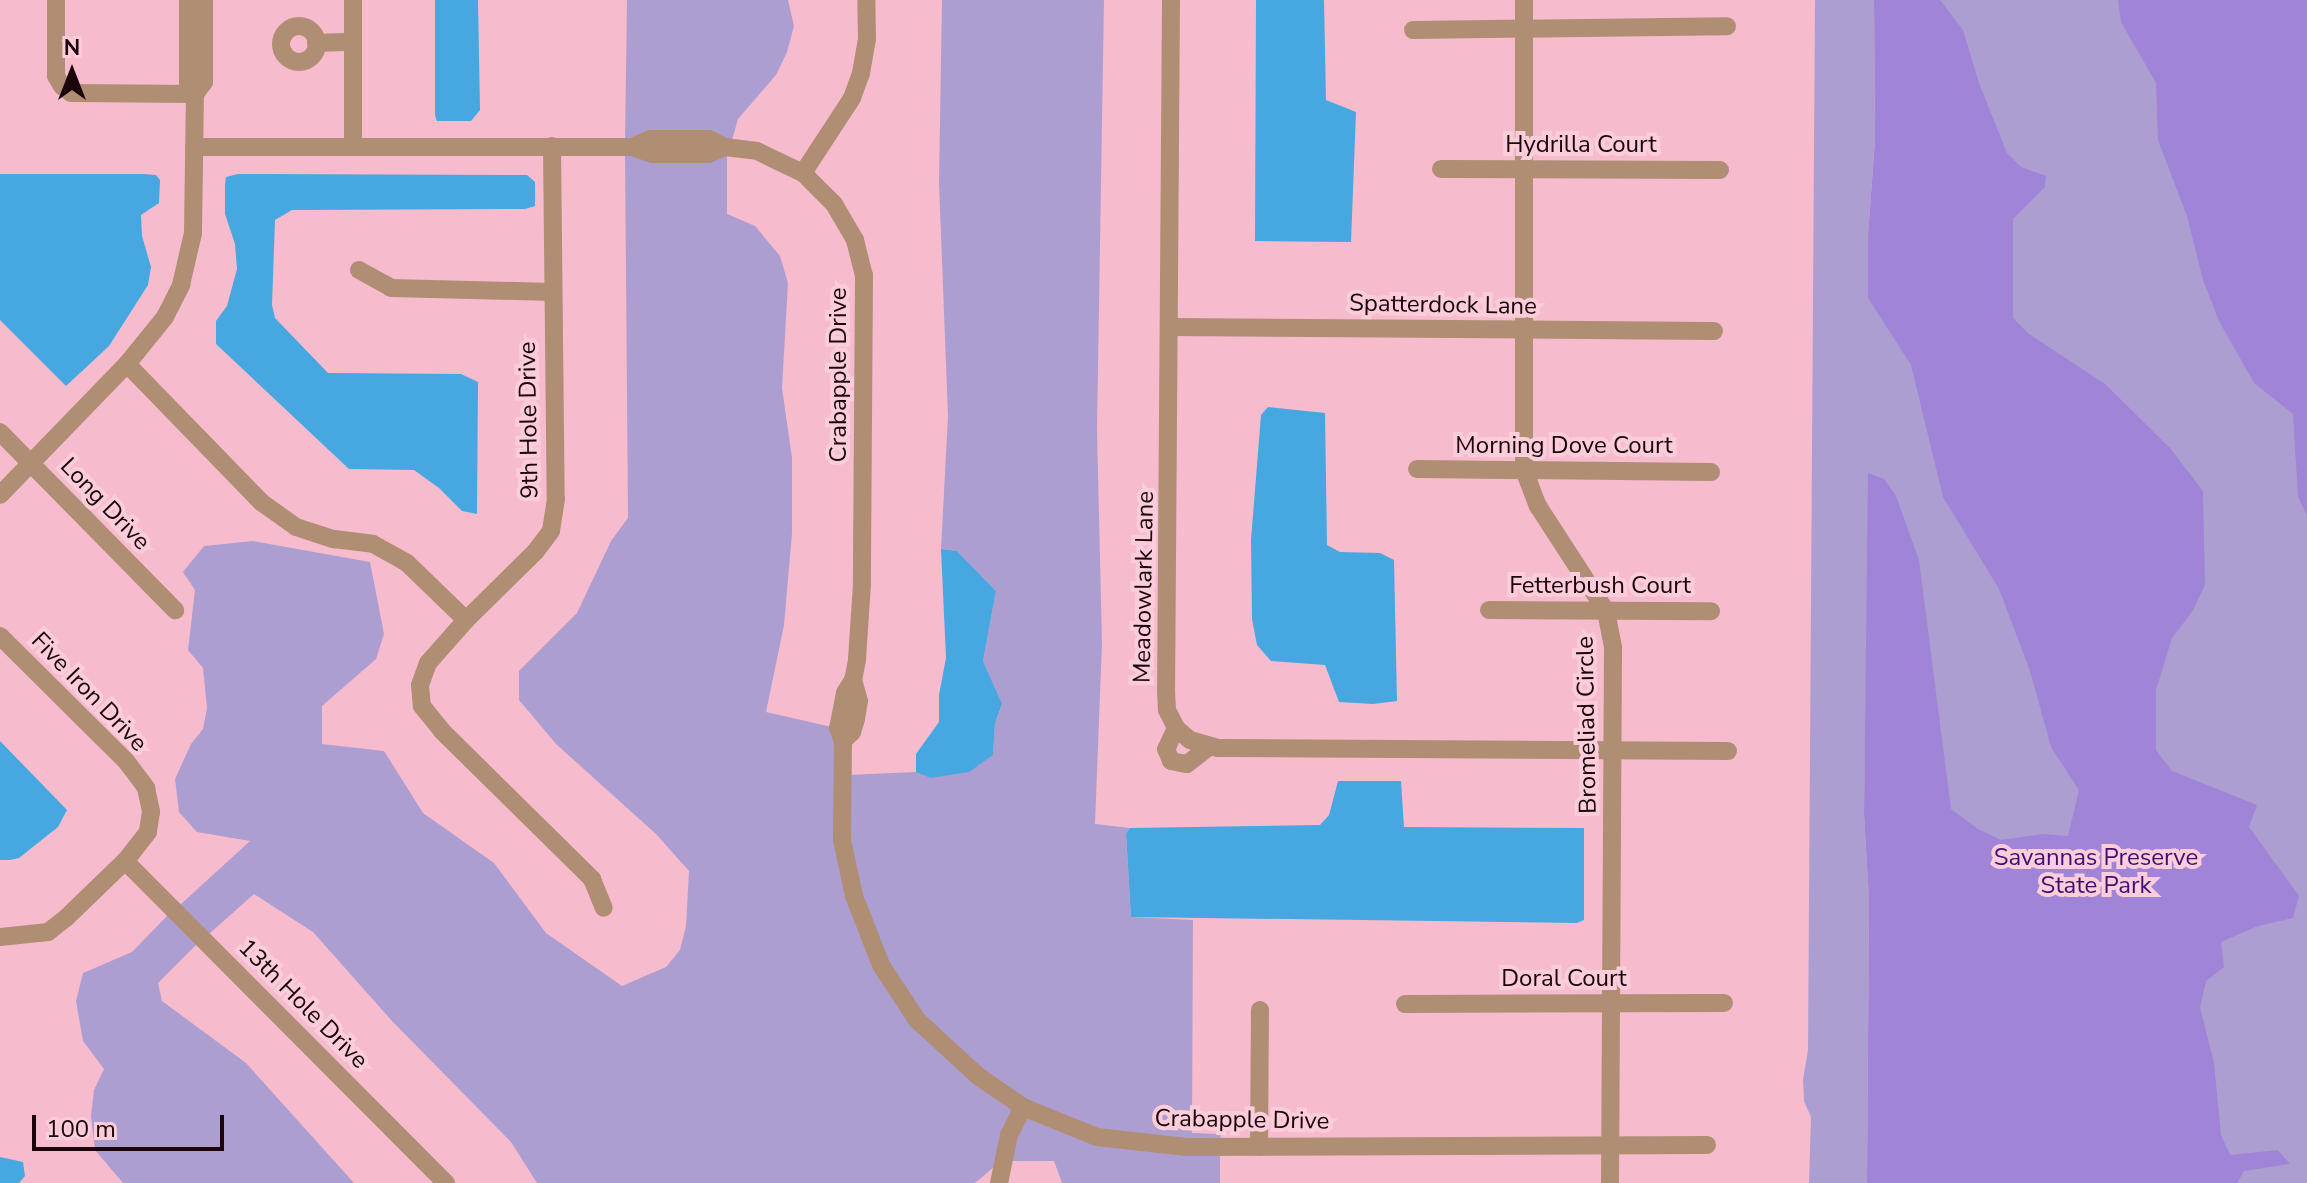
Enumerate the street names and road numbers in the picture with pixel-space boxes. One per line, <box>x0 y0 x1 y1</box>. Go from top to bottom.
street label: Hydrilla Court <box>1505 131 1657 159</box>
street label: Crabapple Drive <box>825 288 853 462</box>
street label: Spatterdock Lane <box>1349 289 1537 321</box>
street label: 9th Hole Drive <box>513 341 545 499</box>
street label: Morning Dove Court <box>1455 432 1673 460</box>
street label: Long Drive <box>54 452 156 556</box>
street label: Meadowlark Lane <box>1128 491 1160 683</box>
street label: Fetterbush Court <box>1509 572 1691 600</box>
street label: Five Iron Drive <box>25 626 153 758</box>
street label: Bromeliad Circle <box>1571 636 1603 814</box>
street label: 13th Hole Drive <box>232 933 374 1075</box>
street label: Doral Court <box>1501 965 1627 993</box>
street label: Crabapple Drive <box>1154 1104 1330 1136</box>

